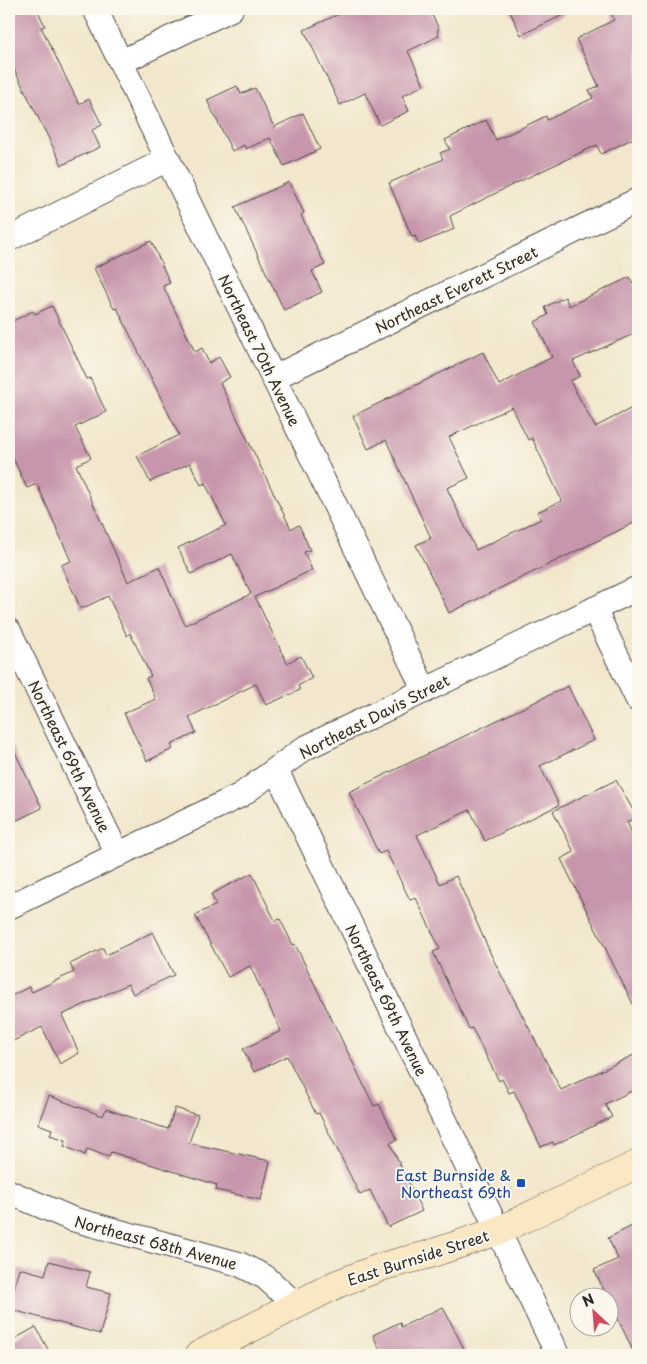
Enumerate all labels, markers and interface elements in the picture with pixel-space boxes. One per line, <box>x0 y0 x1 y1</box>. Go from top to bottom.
street label: Northeast Everett Street <box>371 240 541 338</box>
street label: Northeast 70th Avenue <box>213 270 307 430</box>
street label: Northeast Davis Street <box>295 668 453 764</box>
street label: Northeast 69th Avenue <box>23 676 117 836</box>
street label: Northeast 69th Avenue <box>340 920 434 1080</box>
place label: East Burnside & Northeast 69th <box>396 1163 511 1203</box>
marker: East Burnside & Northeast 69th <box>515 1177 527 1189</box>
street label: Northeast 68th Avenue <box>72 1209 240 1275</box>
street label: East Burnside Street <box>344 1223 492 1291</box>
north arrow <box>570 1286 620 1336</box>
text: N <box>578 1288 598 1312</box>

